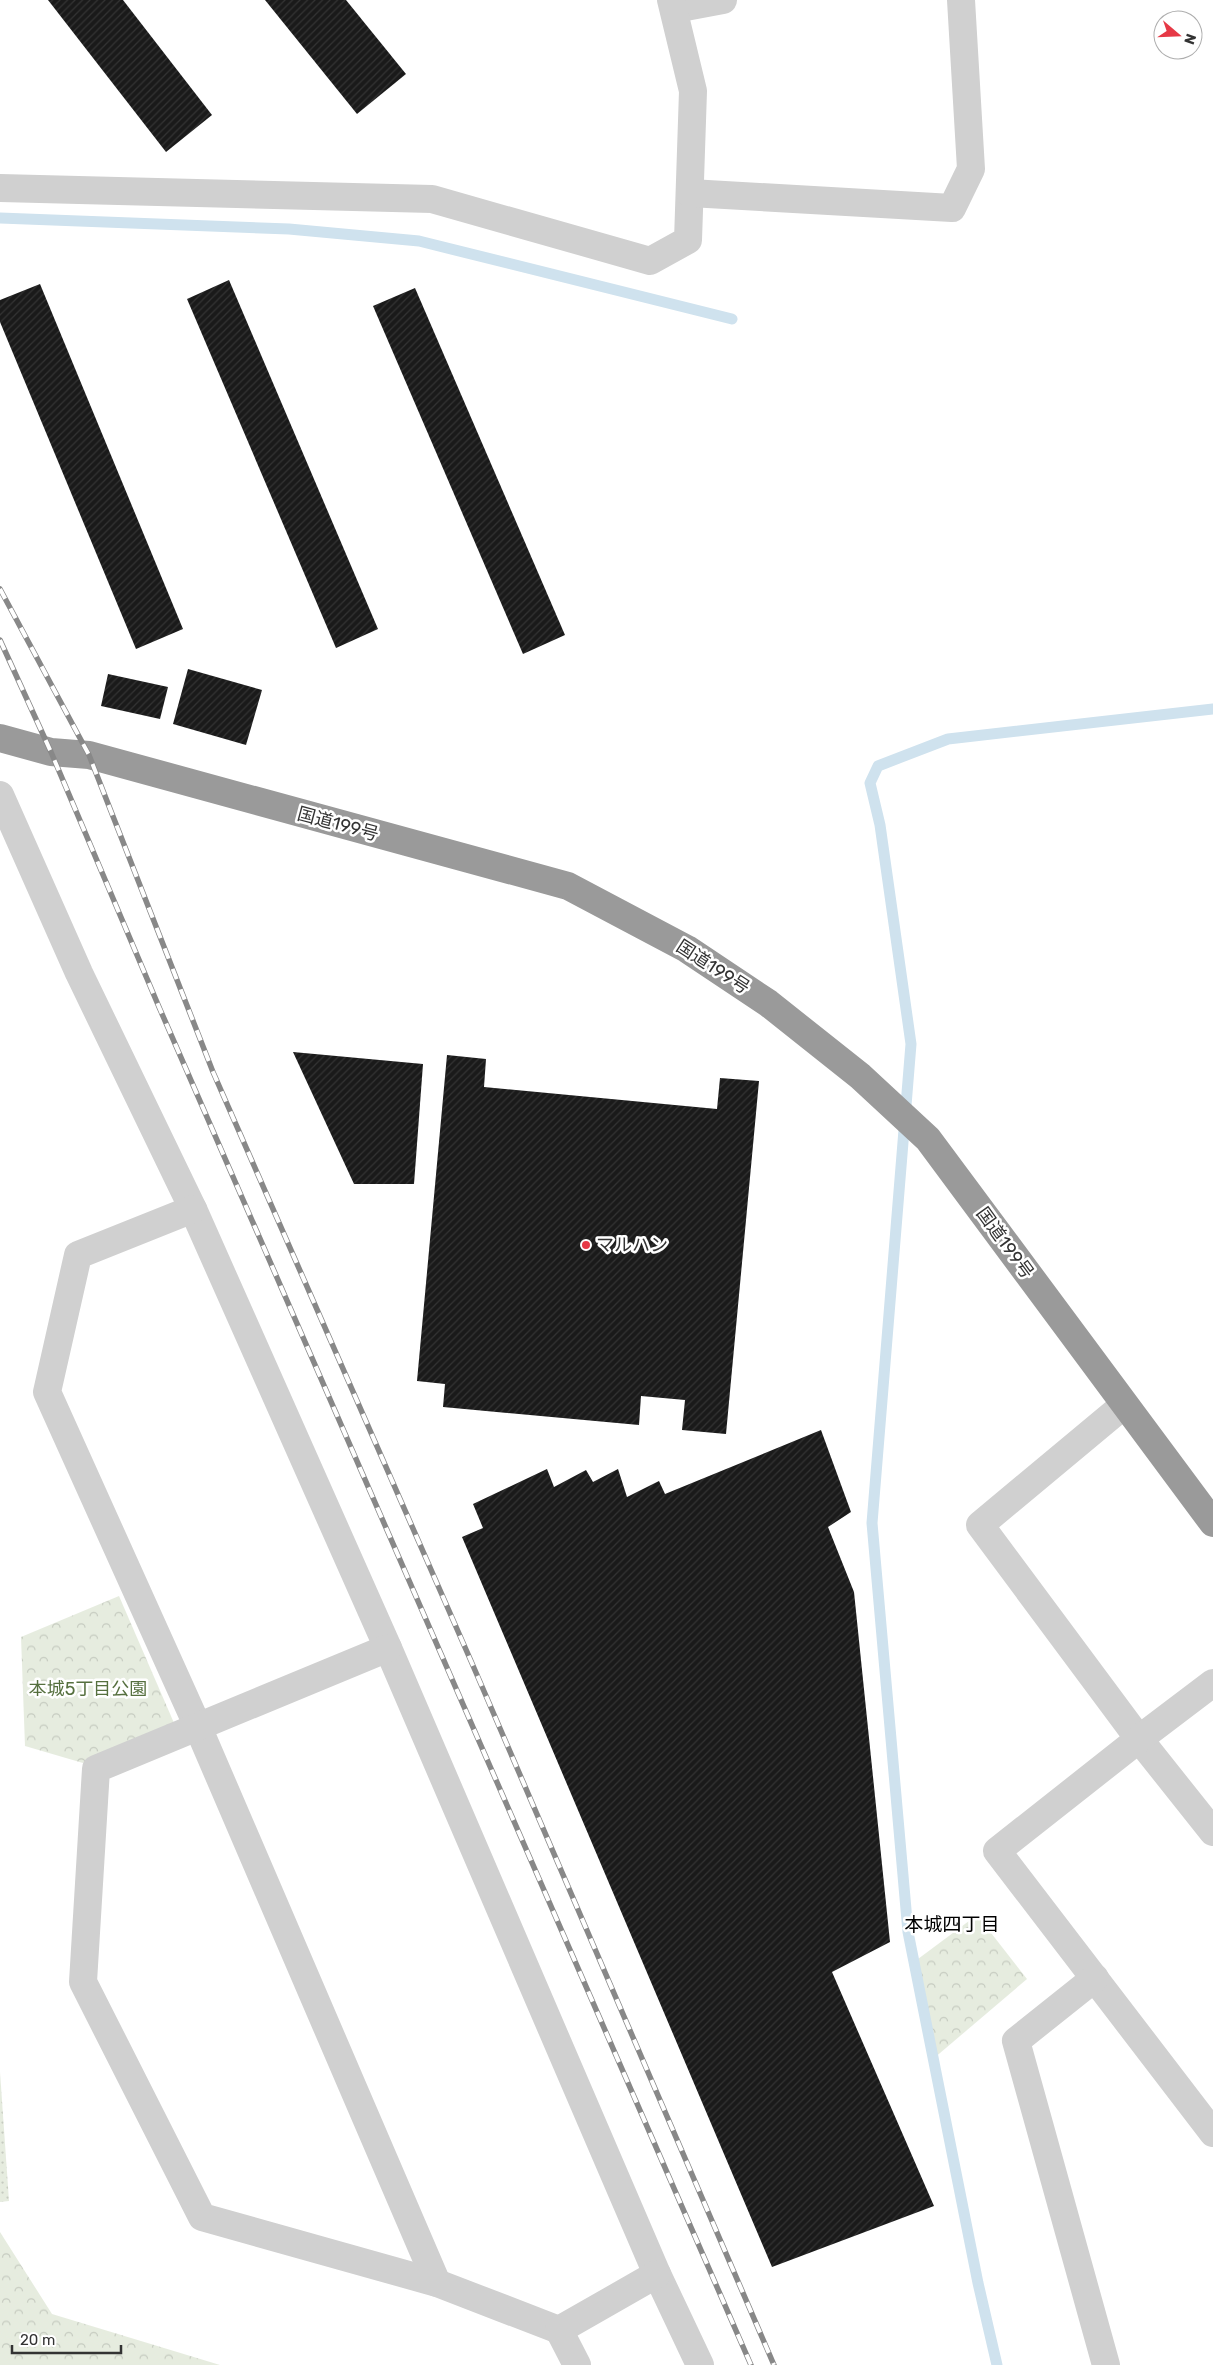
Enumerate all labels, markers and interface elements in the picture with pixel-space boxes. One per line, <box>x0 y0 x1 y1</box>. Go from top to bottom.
north arrow <box>1153 10 1203 60</box>
text: N <box>1180 32 1199 47</box>
street label: 国道199号 <box>295 803 381 845</box>
street label: 国道199号 <box>672 935 754 999</box>
street label: 国道199号 <box>972 1203 1038 1283</box>
place label: マルハン <box>596 1234 668 1256</box>
marker: マルハン <box>580 1239 592 1251</box>
park label: 本城5丁目公園 <box>29 1678 147 1700</box>
district label: 本城四丁目 <box>904 1913 1000 1936</box>
scale bar <box>12 2322 121 2354</box>
text: 20 m <box>20 2331 55 2349</box>

